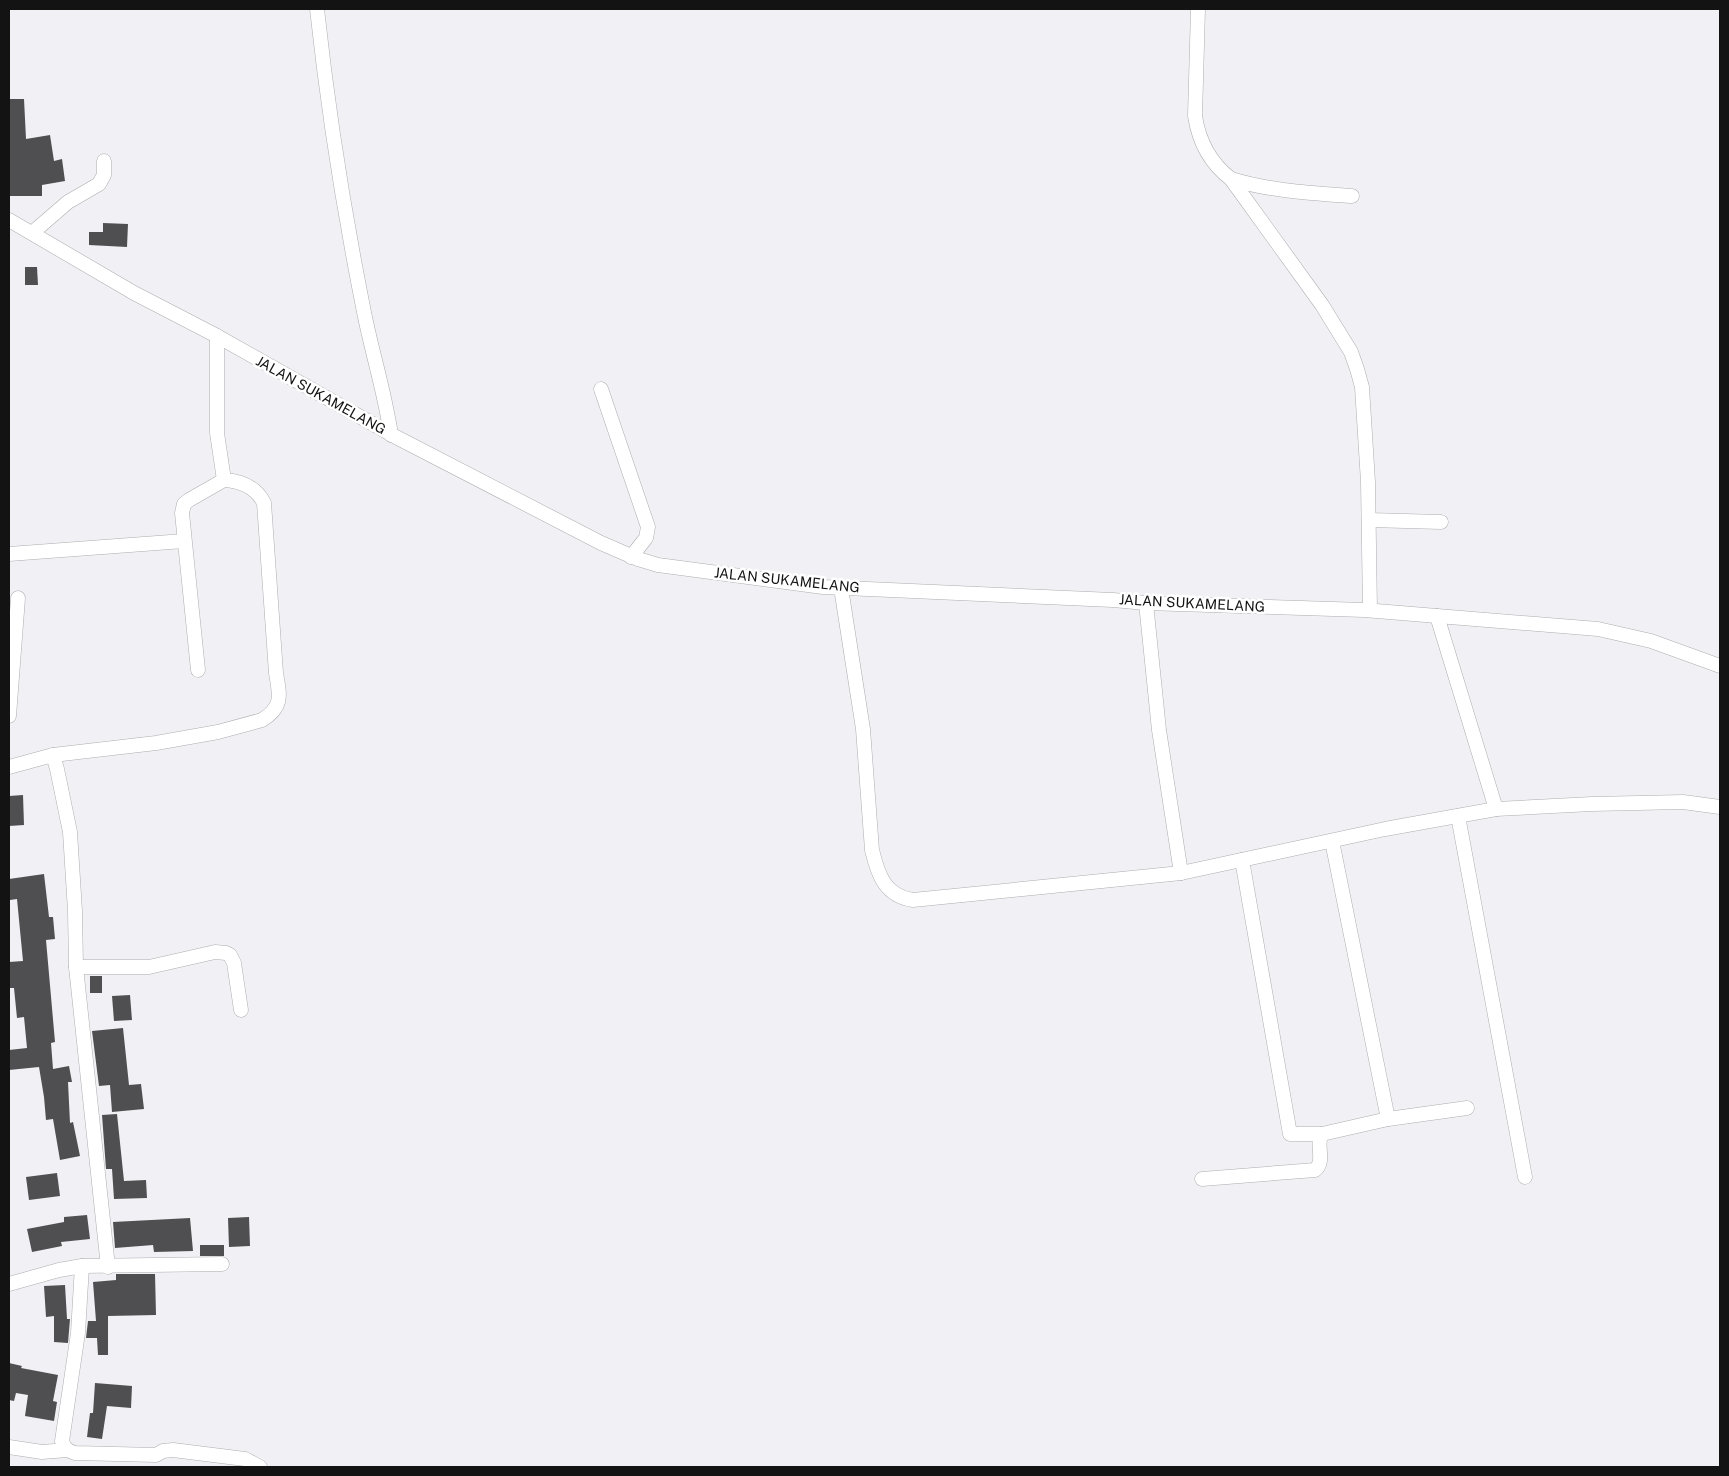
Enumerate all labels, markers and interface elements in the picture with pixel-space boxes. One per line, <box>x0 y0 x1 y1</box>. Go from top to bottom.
street label: JALAN SUKAMELANG <box>253 353 389 437</box>
street label: JALAN SUKAMELANG <box>713 564 861 596</box>
street label: JALAN SUKAMELANG <box>1119 591 1265 615</box>

